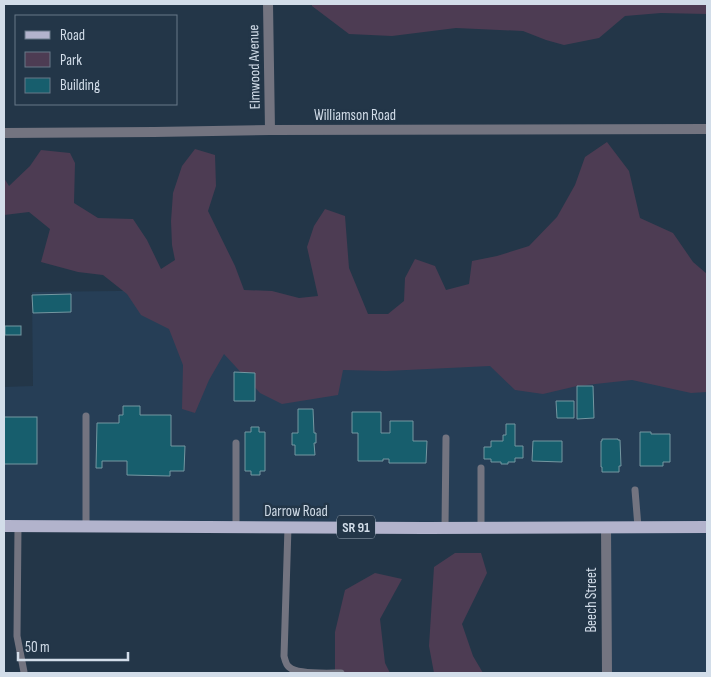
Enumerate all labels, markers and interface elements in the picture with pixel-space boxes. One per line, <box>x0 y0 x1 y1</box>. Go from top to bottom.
legend <box>15 15 178 105</box>
street label: Elmwood Avenue <box>244 24 265 110</box>
text: Road <box>60 26 85 45</box>
text: Park <box>60 51 82 70</box>
text: Building <box>60 76 100 95</box>
street label: Williamson Road <box>314 106 396 125</box>
street label: Darrow Road <box>264 502 328 521</box>
road number: SR 91 <box>337 516 375 538</box>
street label: Beech Street <box>582 567 601 633</box>
scale bar <box>18 630 128 662</box>
text: 50 m <box>25 638 50 657</box>

